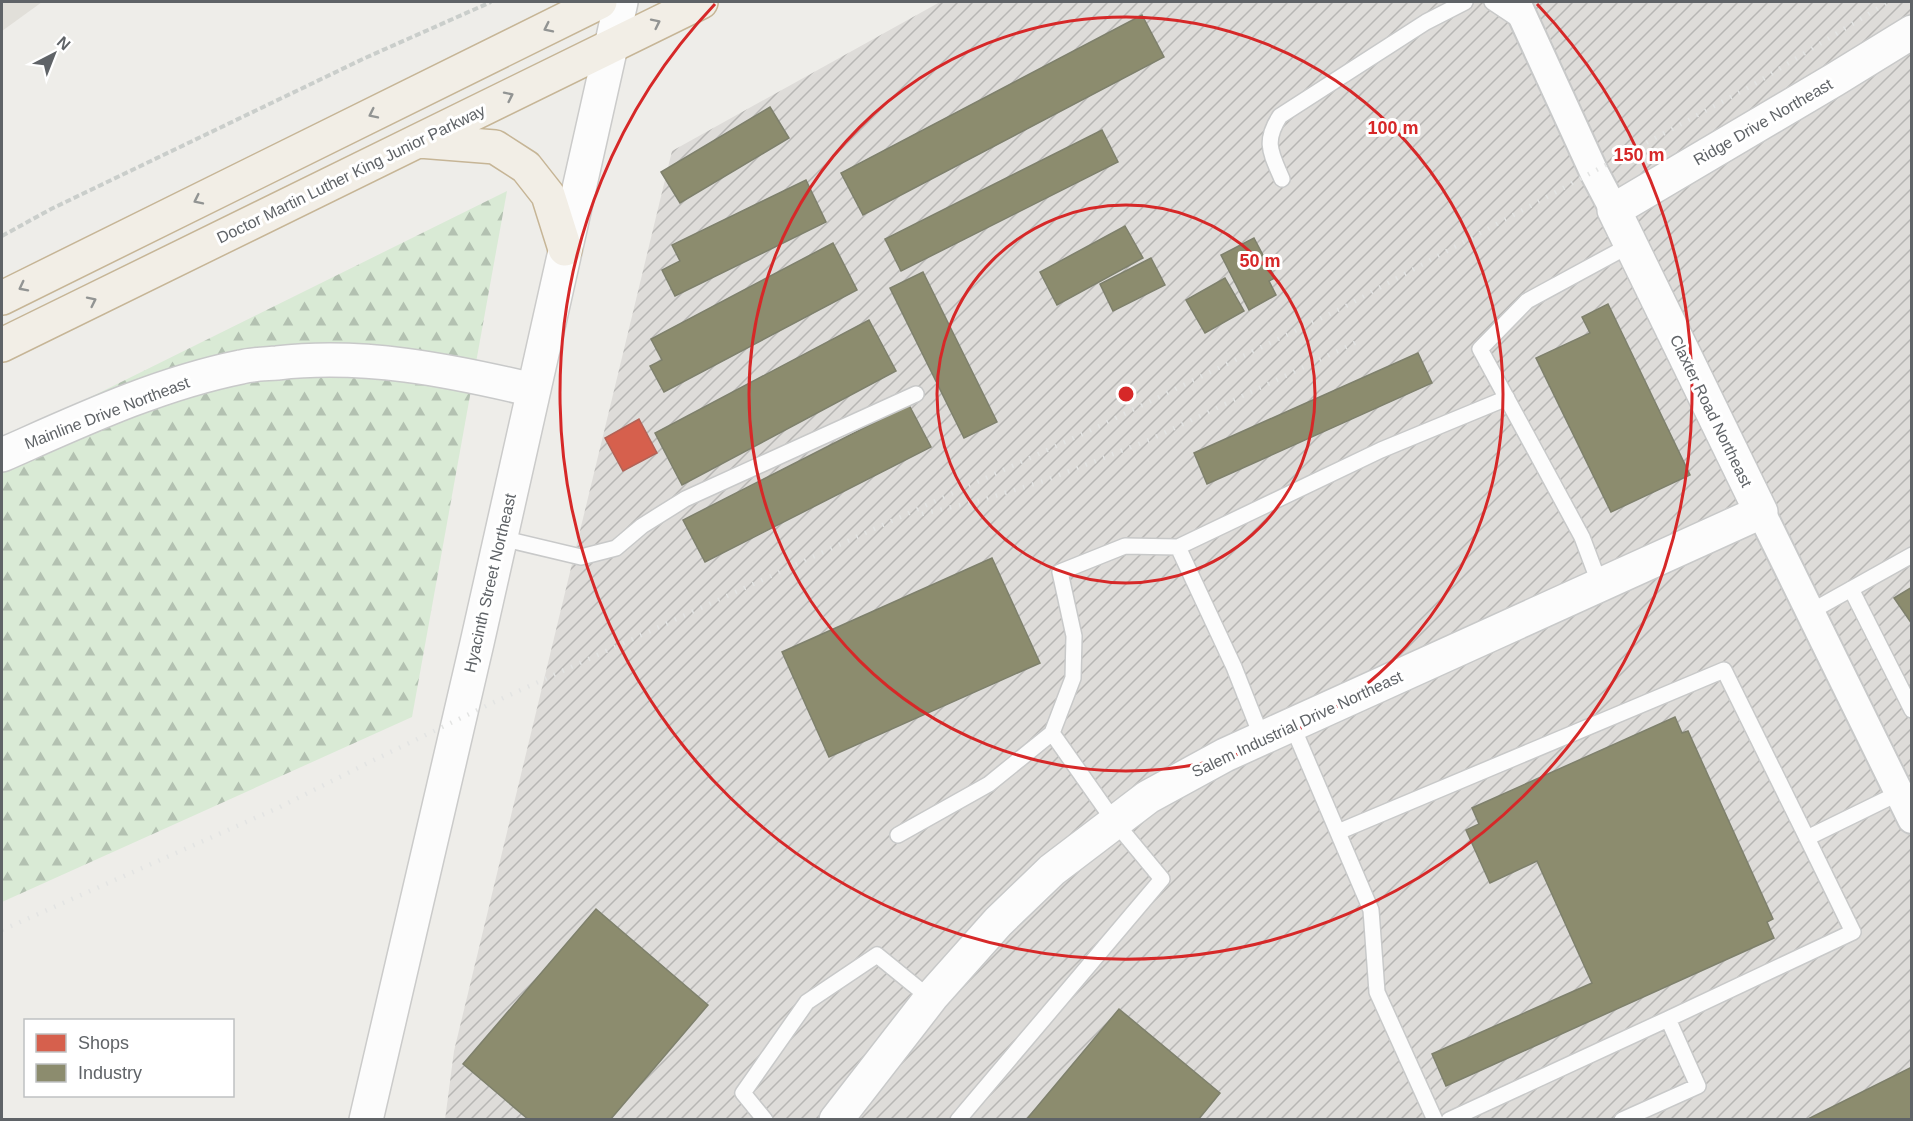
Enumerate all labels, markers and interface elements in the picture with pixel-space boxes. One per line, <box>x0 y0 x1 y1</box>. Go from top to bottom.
one-way arrow <box>650 19 661 31</box>
one-way arrow <box>543 21 554 32</box>
north arrow <box>24 24 84 84</box>
text: N <box>54 33 74 53</box>
street label: Ridge Drive Northeast <box>1691 75 1836 169</box>
one-way arrow <box>503 92 514 104</box>
street label: Doctor Martin Luther King Junior Parkway <box>214 101 488 247</box>
one-way arrow <box>368 107 379 119</box>
text: 100 m <box>1367 118 1419 138</box>
text: 150 m <box>1613 145 1665 165</box>
one-way arrow <box>193 193 204 205</box>
text: 50 m <box>1239 251 1281 271</box>
one-way arrow <box>19 280 30 291</box>
one-way arrow <box>86 297 97 309</box>
street label: Claxter Road Northeast <box>1667 332 1756 490</box>
street label: Mainline Drive Northeast <box>22 373 192 452</box>
centre of rings <box>1116 384 1136 404</box>
street label: Hyacinth Street Northeast <box>461 491 519 674</box>
street label: Salem Industrial Drive Northeast <box>1189 667 1405 780</box>
legend <box>24 1019 234 1097</box>
text: Shops <box>78 1033 129 1053</box>
text: Industry <box>78 1063 142 1083</box>

